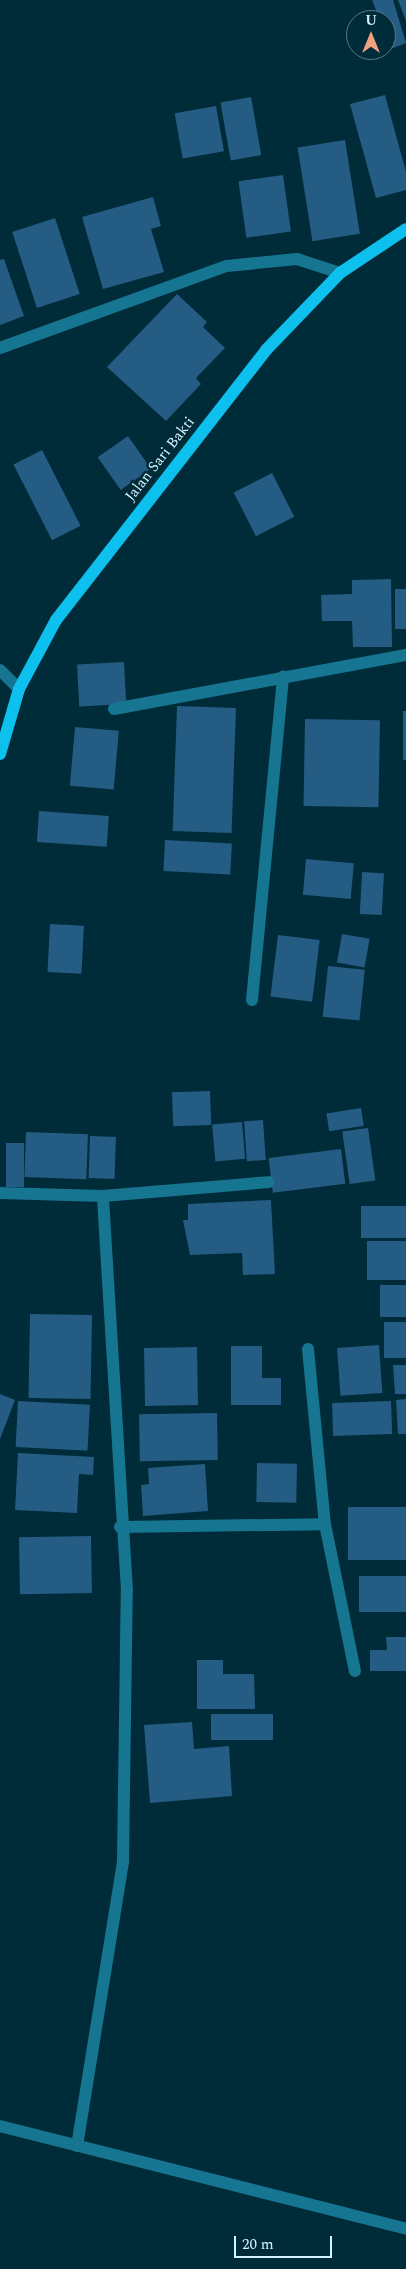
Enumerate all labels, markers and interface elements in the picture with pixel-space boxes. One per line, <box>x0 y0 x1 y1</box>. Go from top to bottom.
north arrow <box>346 10 396 60</box>
text: U <box>365 10 377 31</box>
street label: Jalan Sari Bakti <box>121 413 199 505</box>
scale bar <box>236 2226 334 2258</box>
text: 20 m <box>242 2233 274 2256</box>

